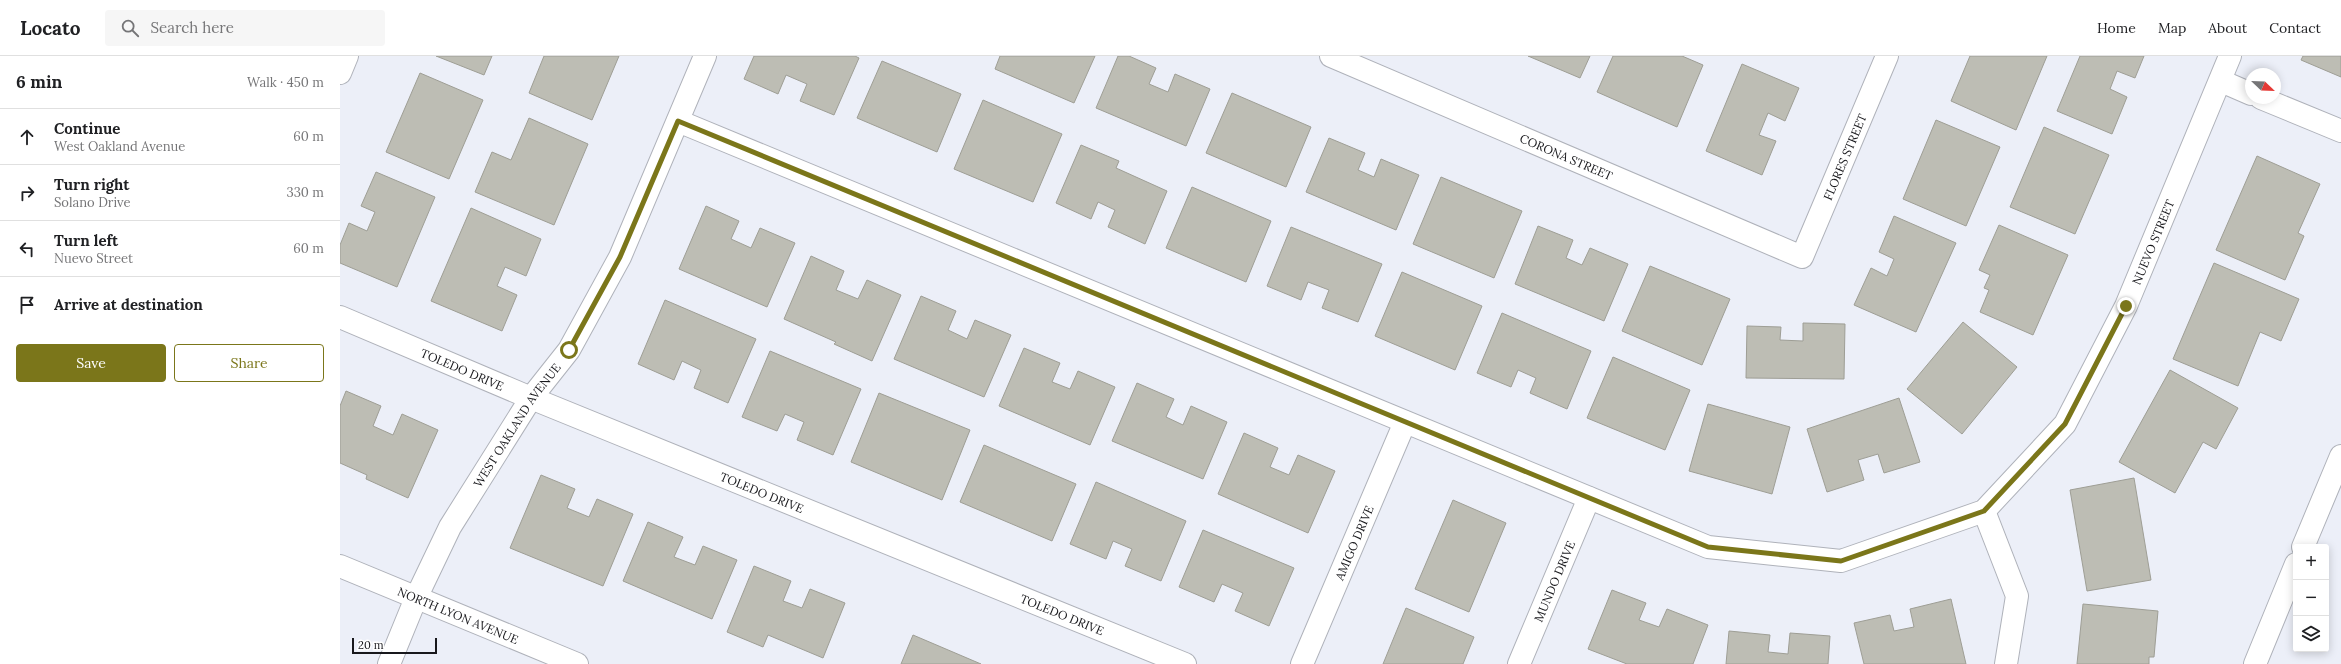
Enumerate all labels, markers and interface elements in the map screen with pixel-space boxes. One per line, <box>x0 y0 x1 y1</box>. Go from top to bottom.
search box <box>105 10 385 46</box>
text: Locato <box>20 16 81 40</box>
icon: search <box>119 17 141 39</box>
text: Search here <box>151 18 234 37</box>
text: Home <box>2097 19 2136 37</box>
text: Map <box>2158 19 2186 37</box>
text: About <box>2208 19 2247 37</box>
text: Contact <box>2269 19 2321 37</box>
north arrow <box>2245 68 2281 104</box>
text: 6 min <box>16 71 62 93</box>
text: Walk · 450 m <box>247 74 324 91</box>
street label: FLORES STREET <box>1820 111 1869 202</box>
text: Continue <box>54 119 120 138</box>
icon: ahead <box>16 126 38 148</box>
text: 60 m <box>293 128 324 145</box>
street label: CORONA STREET <box>1518 130 1615 183</box>
text: West Oakland Avenue <box>54 138 185 155</box>
text: Turn right <box>54 175 130 194</box>
icon: right <box>16 182 38 204</box>
text: 330 m <box>286 184 324 201</box>
text: Solano Drive <box>54 194 131 211</box>
street label: NUEVO STREET <box>2128 197 2177 287</box>
text: Turn left <box>54 231 118 250</box>
icon: left <box>16 238 38 260</box>
text: 60 m <box>293 240 324 257</box>
text: Nuevo Street <box>54 250 133 267</box>
icon: arrive <box>16 294 38 316</box>
text: Arrive at destination <box>54 295 203 314</box>
route end <box>2117 297 2135 315</box>
route start <box>560 341 578 359</box>
button: Save <box>16 344 166 382</box>
button: Share <box>174 344 324 382</box>
street label: TOLEDO DRIVE <box>419 345 506 393</box>
street label: WEST OAKLAND AVENUE <box>470 360 563 490</box>
street label: TOLEDO DRIVE <box>718 468 806 516</box>
street label: AMIGO DRIVE <box>1331 503 1376 583</box>
street label: MUNDO DRIVE <box>1530 538 1578 624</box>
map controls <box>2293 544 2329 652</box>
button: + <box>2293 544 2329 580</box>
button: − <box>2293 580 2329 616</box>
street label: NORTH LYON AVENUE <box>396 583 521 647</box>
street label: TOLEDO DRIVE <box>1018 590 1106 638</box>
button: layers <box>2293 616 2329 652</box>
scale bar <box>352 636 437 655</box>
text: 20 m <box>358 638 383 652</box>

